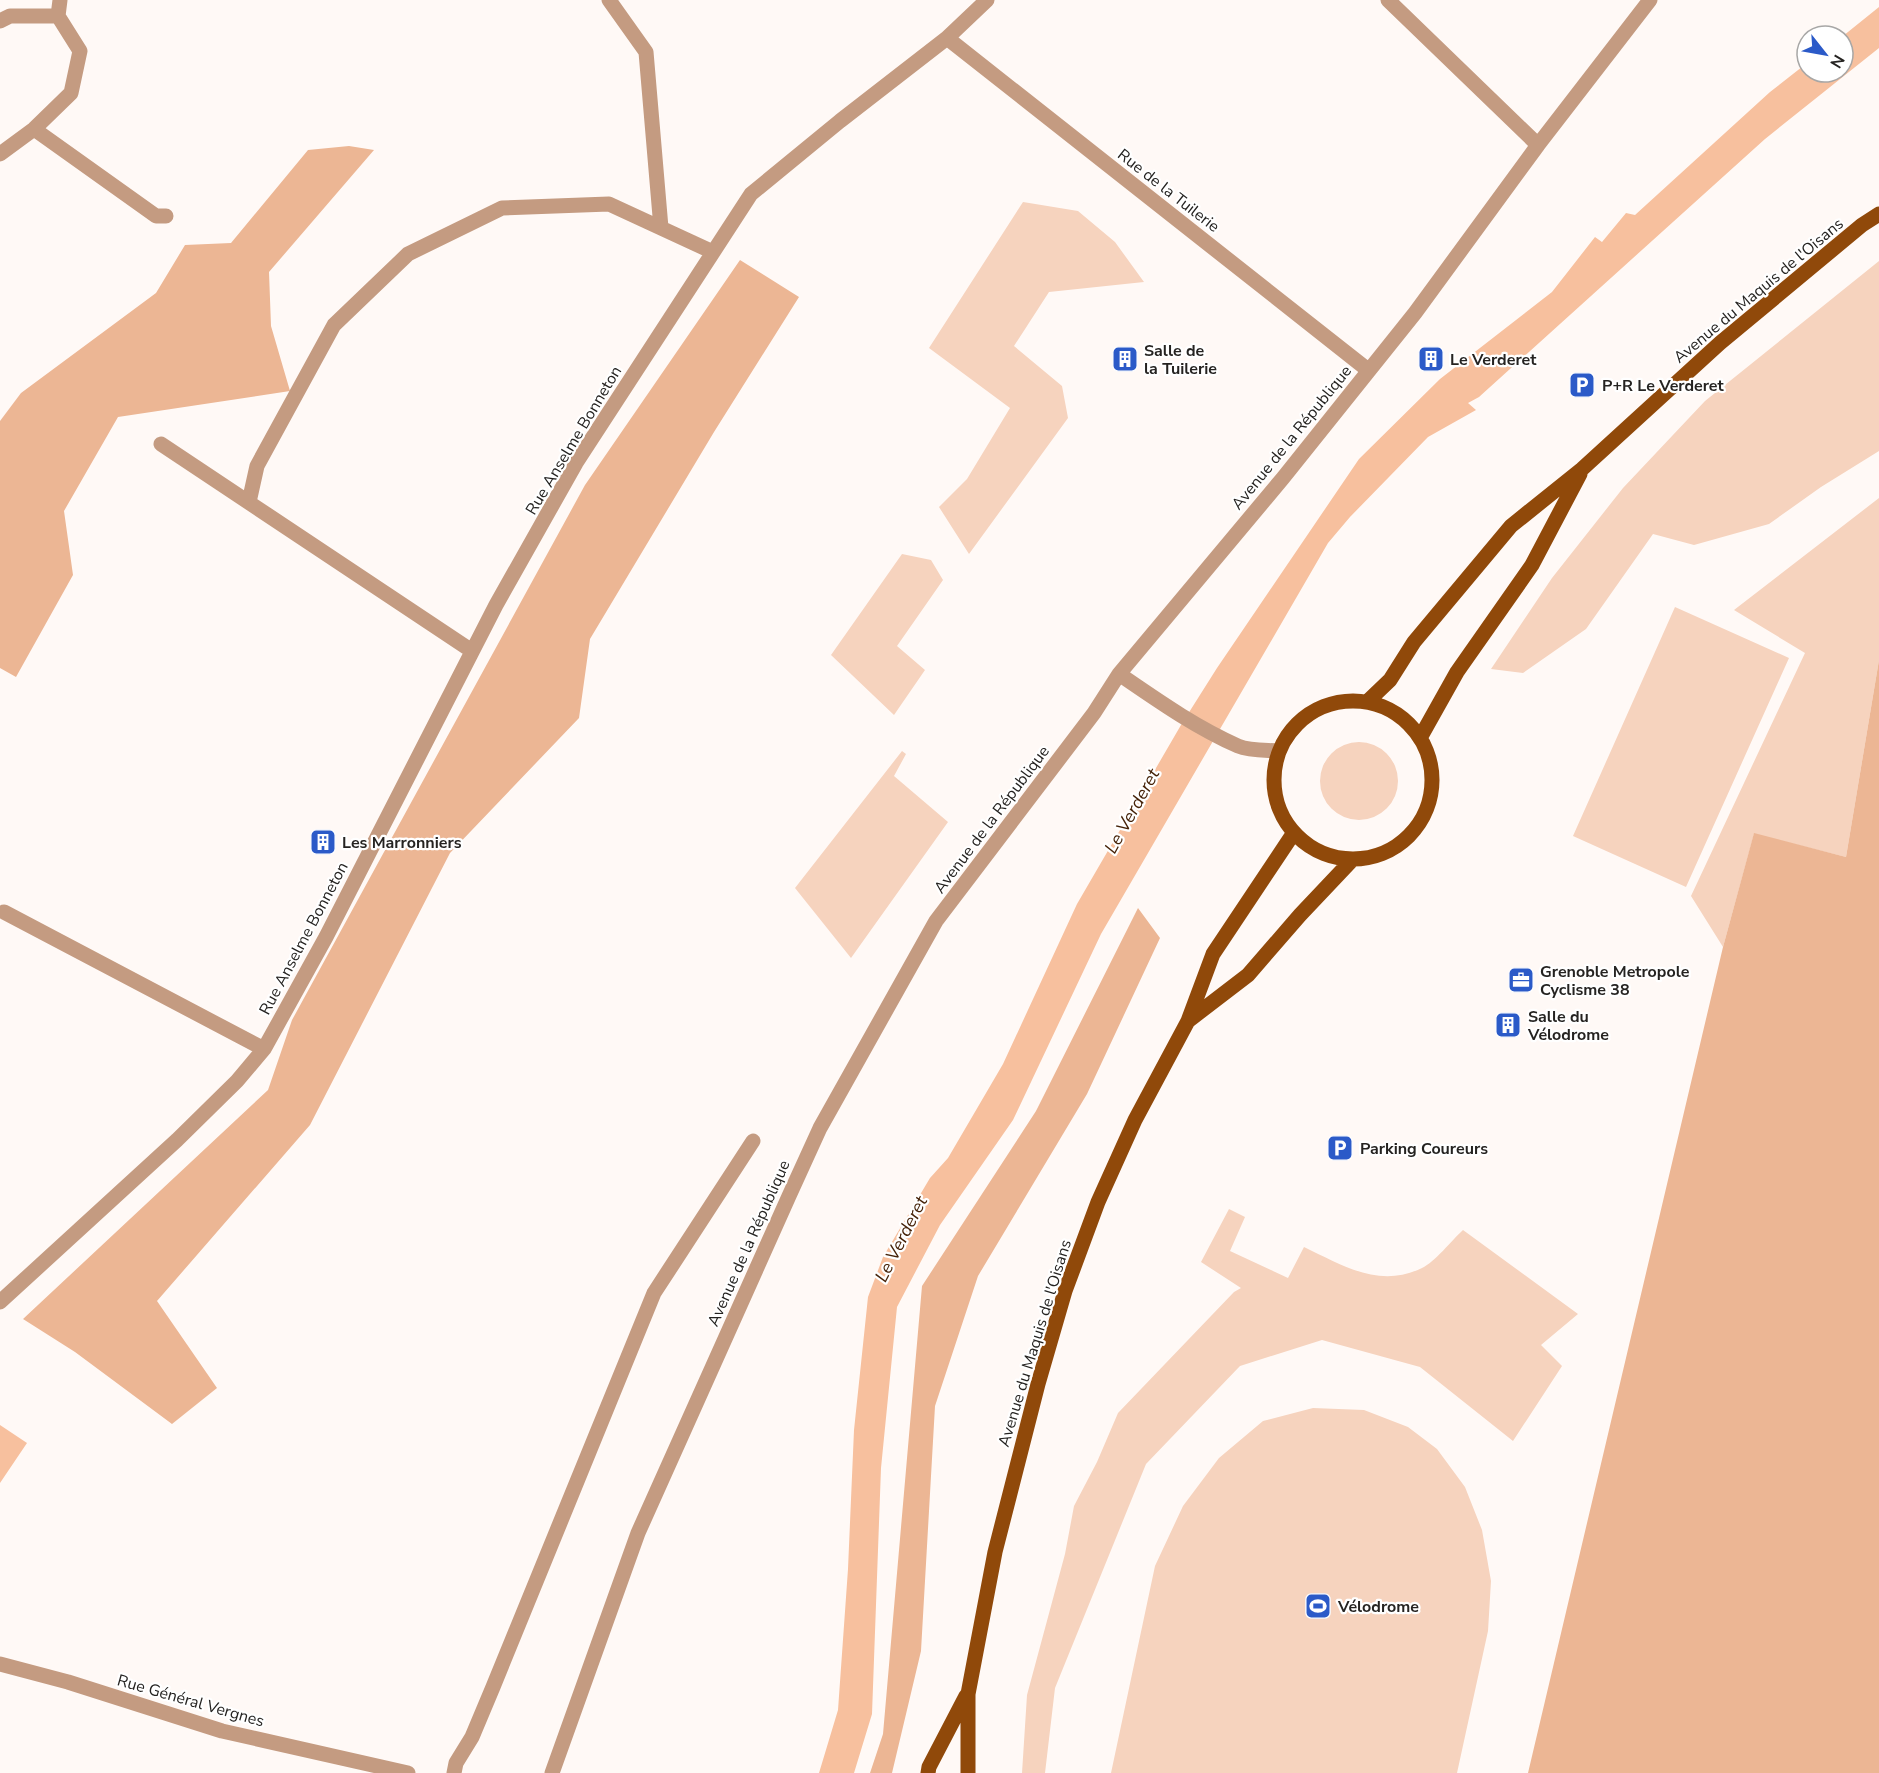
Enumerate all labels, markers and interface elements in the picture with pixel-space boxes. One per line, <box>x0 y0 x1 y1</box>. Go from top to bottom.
north arrow <box>1795 24 1855 84</box>
text: N <box>1824 50 1850 72</box>
street label: Rue de la Tuilerie <box>1113 144 1224 238</box>
street label: Avenue du Maquis de l'Oisans <box>1669 213 1848 368</box>
place label: Salle de la Tuilerie <box>1144 340 1217 380</box>
building icon: Salle de la Tuilerie <box>1110 344 1140 374</box>
building icon: Le Verderet <box>1416 344 1446 374</box>
place label: Le Verderet <box>1450 349 1537 371</box>
street label: Avenue de la République <box>1227 361 1357 514</box>
street label: Rue Anselme Bonneton <box>521 362 627 519</box>
parking icon: P+R Le Verderet <box>1567 370 1597 400</box>
place label: P+R Le Verderet <box>1602 375 1725 397</box>
street label: Avenue de la République <box>929 741 1055 898</box>
water label: Le Verderet <box>1099 764 1165 858</box>
building icon: Les Marronniers <box>308 827 338 857</box>
place label: Les Marronniers <box>342 832 462 854</box>
street label: Rue Anselme Bonneton <box>254 858 354 1019</box>
place label: Grenoble Metropole Cyclisme 38 <box>1540 961 1690 1001</box>
office icon: Grenoble Metropole Cyclisme 38 <box>1506 965 1536 995</box>
place label: Salle du Vélodrome <box>1527 1006 1609 1046</box>
building icon: Salle du Vélodrome <box>1493 1010 1523 1040</box>
parking icon: Parking Coureurs <box>1325 1133 1355 1163</box>
place label: Parking Coureurs <box>1360 1138 1488 1160</box>
street label: Avenue de la République <box>702 1157 796 1330</box>
water label: Le Verderet <box>869 1191 933 1286</box>
street label: Avenue du Maquis de l'Oisans <box>993 1237 1077 1450</box>
sports icon: Vélodrome <box>1303 1591 1333 1621</box>
place label: Vélodrome <box>1337 1596 1419 1618</box>
street label: Rue Général Vergnes <box>115 1669 267 1732</box>

